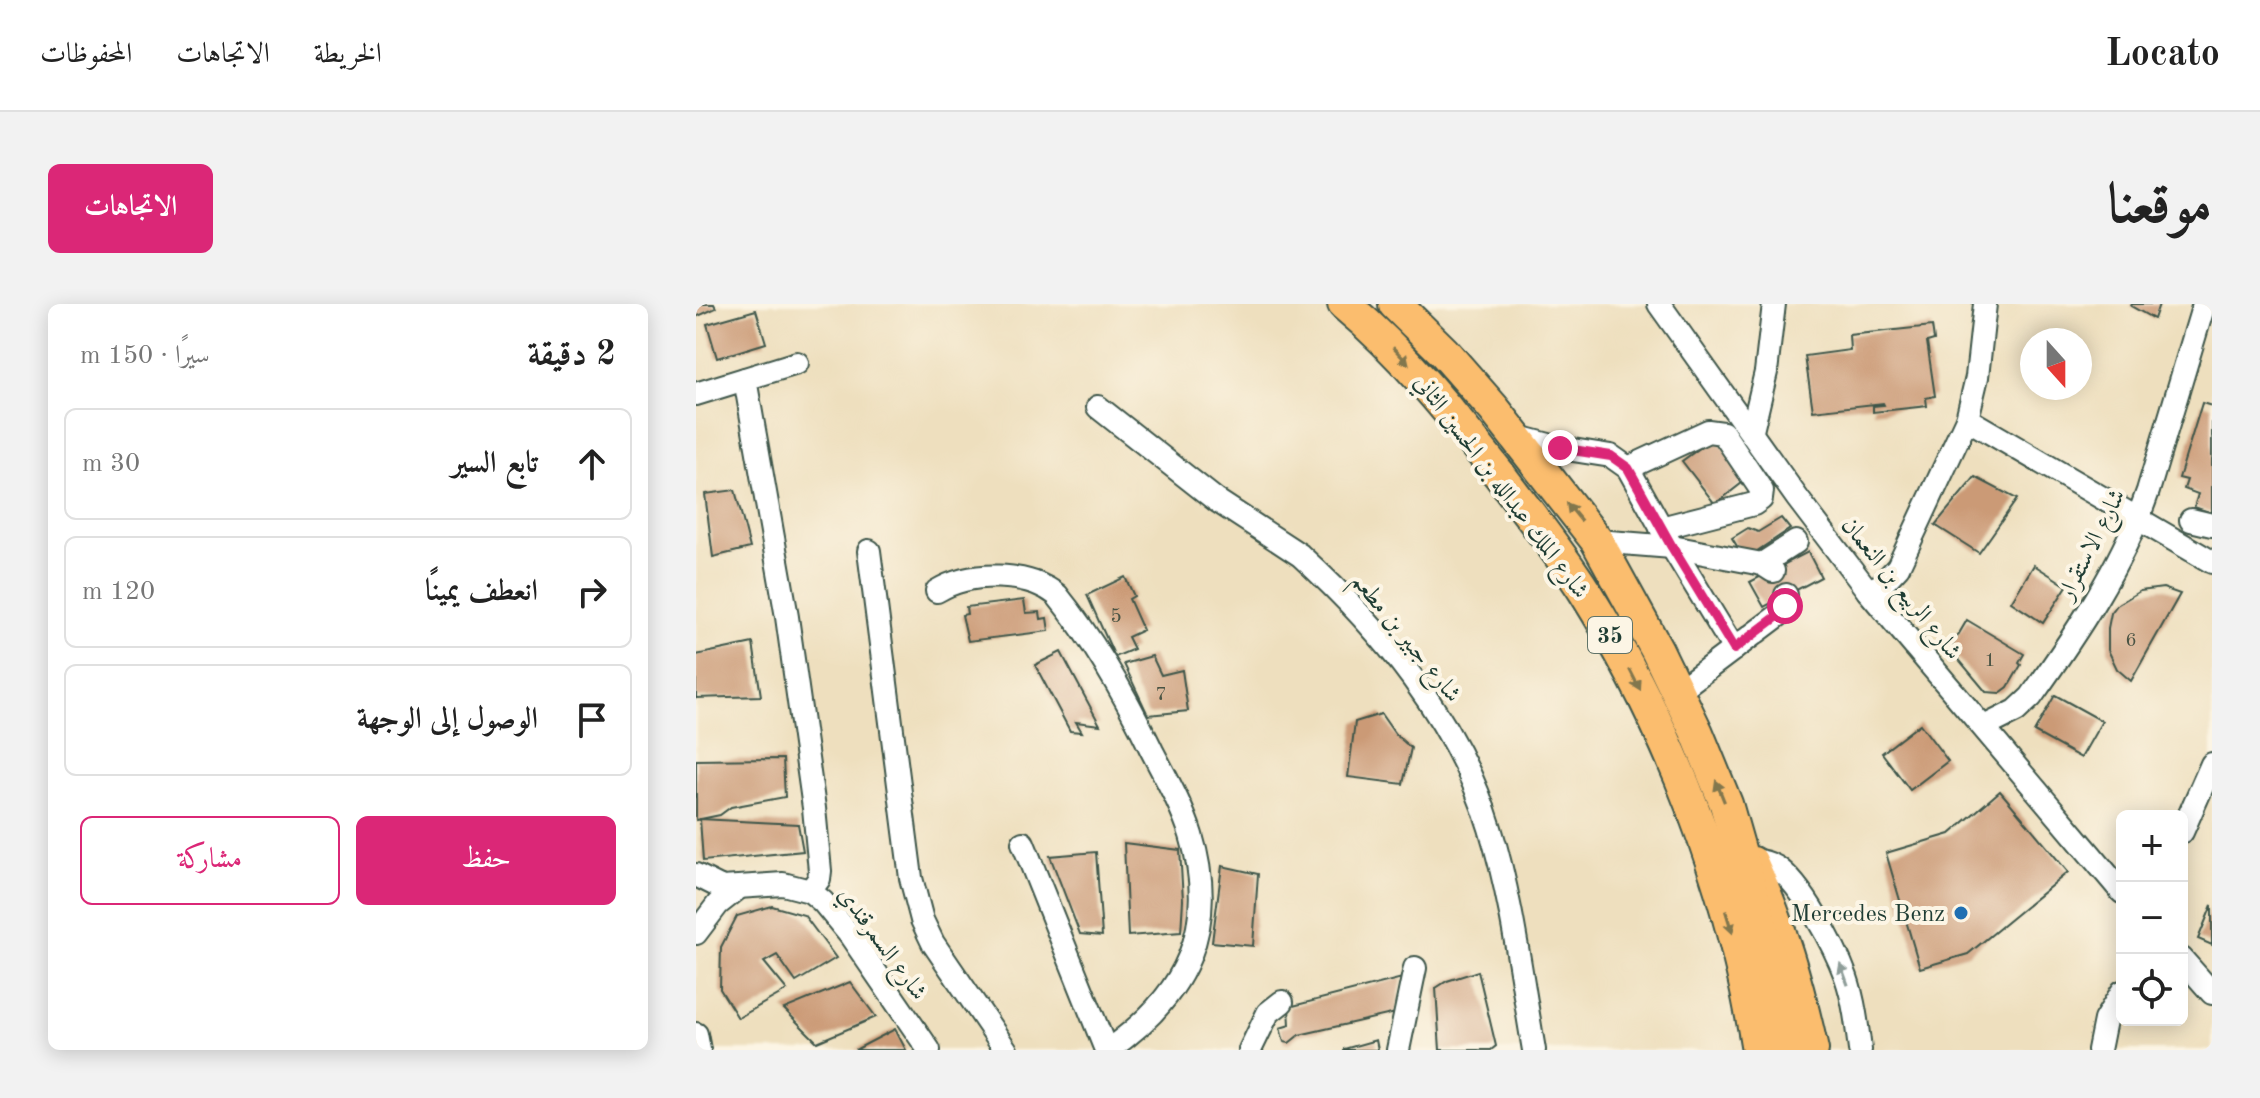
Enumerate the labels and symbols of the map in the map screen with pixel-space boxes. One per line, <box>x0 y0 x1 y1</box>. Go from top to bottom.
north arrow <box>2020 328 2092 400</box>
one-way arrow <box>1392 347 1410 366</box>
street label: شارع الملك عبدالله بن الحسين الثاني <box>1404 371 1592 607</box>
route end <box>1542 430 1578 466</box>
street label: شارع الاستقرار <box>2054 486 2136 609</box>
one-way arrow <box>1566 502 1583 522</box>
street label: شارع الربيع بن النعمان <box>1830 513 1966 670</box>
street label: شارع جبير بن مطعم <box>1340 569 1465 712</box>
route start <box>1767 588 1803 624</box>
house number: 5 <box>1110 607 1122 627</box>
road number: 35 <box>1588 617 1632 653</box>
house number: 6 <box>2125 631 2137 651</box>
house number: 1 <box>1984 651 1996 671</box>
one-way arrow <box>1628 669 1641 692</box>
house number: 7 <box>1155 685 1167 705</box>
one-way arrow <box>1713 778 1726 802</box>
street label: شارع السمرقندي <box>828 883 930 1009</box>
place label: Mercedes Benz <box>1791 903 1945 927</box>
marker: Mercedes Benz <box>1952 904 1970 922</box>
one-way arrow <box>1723 910 1736 934</box>
one-way arrow <box>1837 962 1850 986</box>

